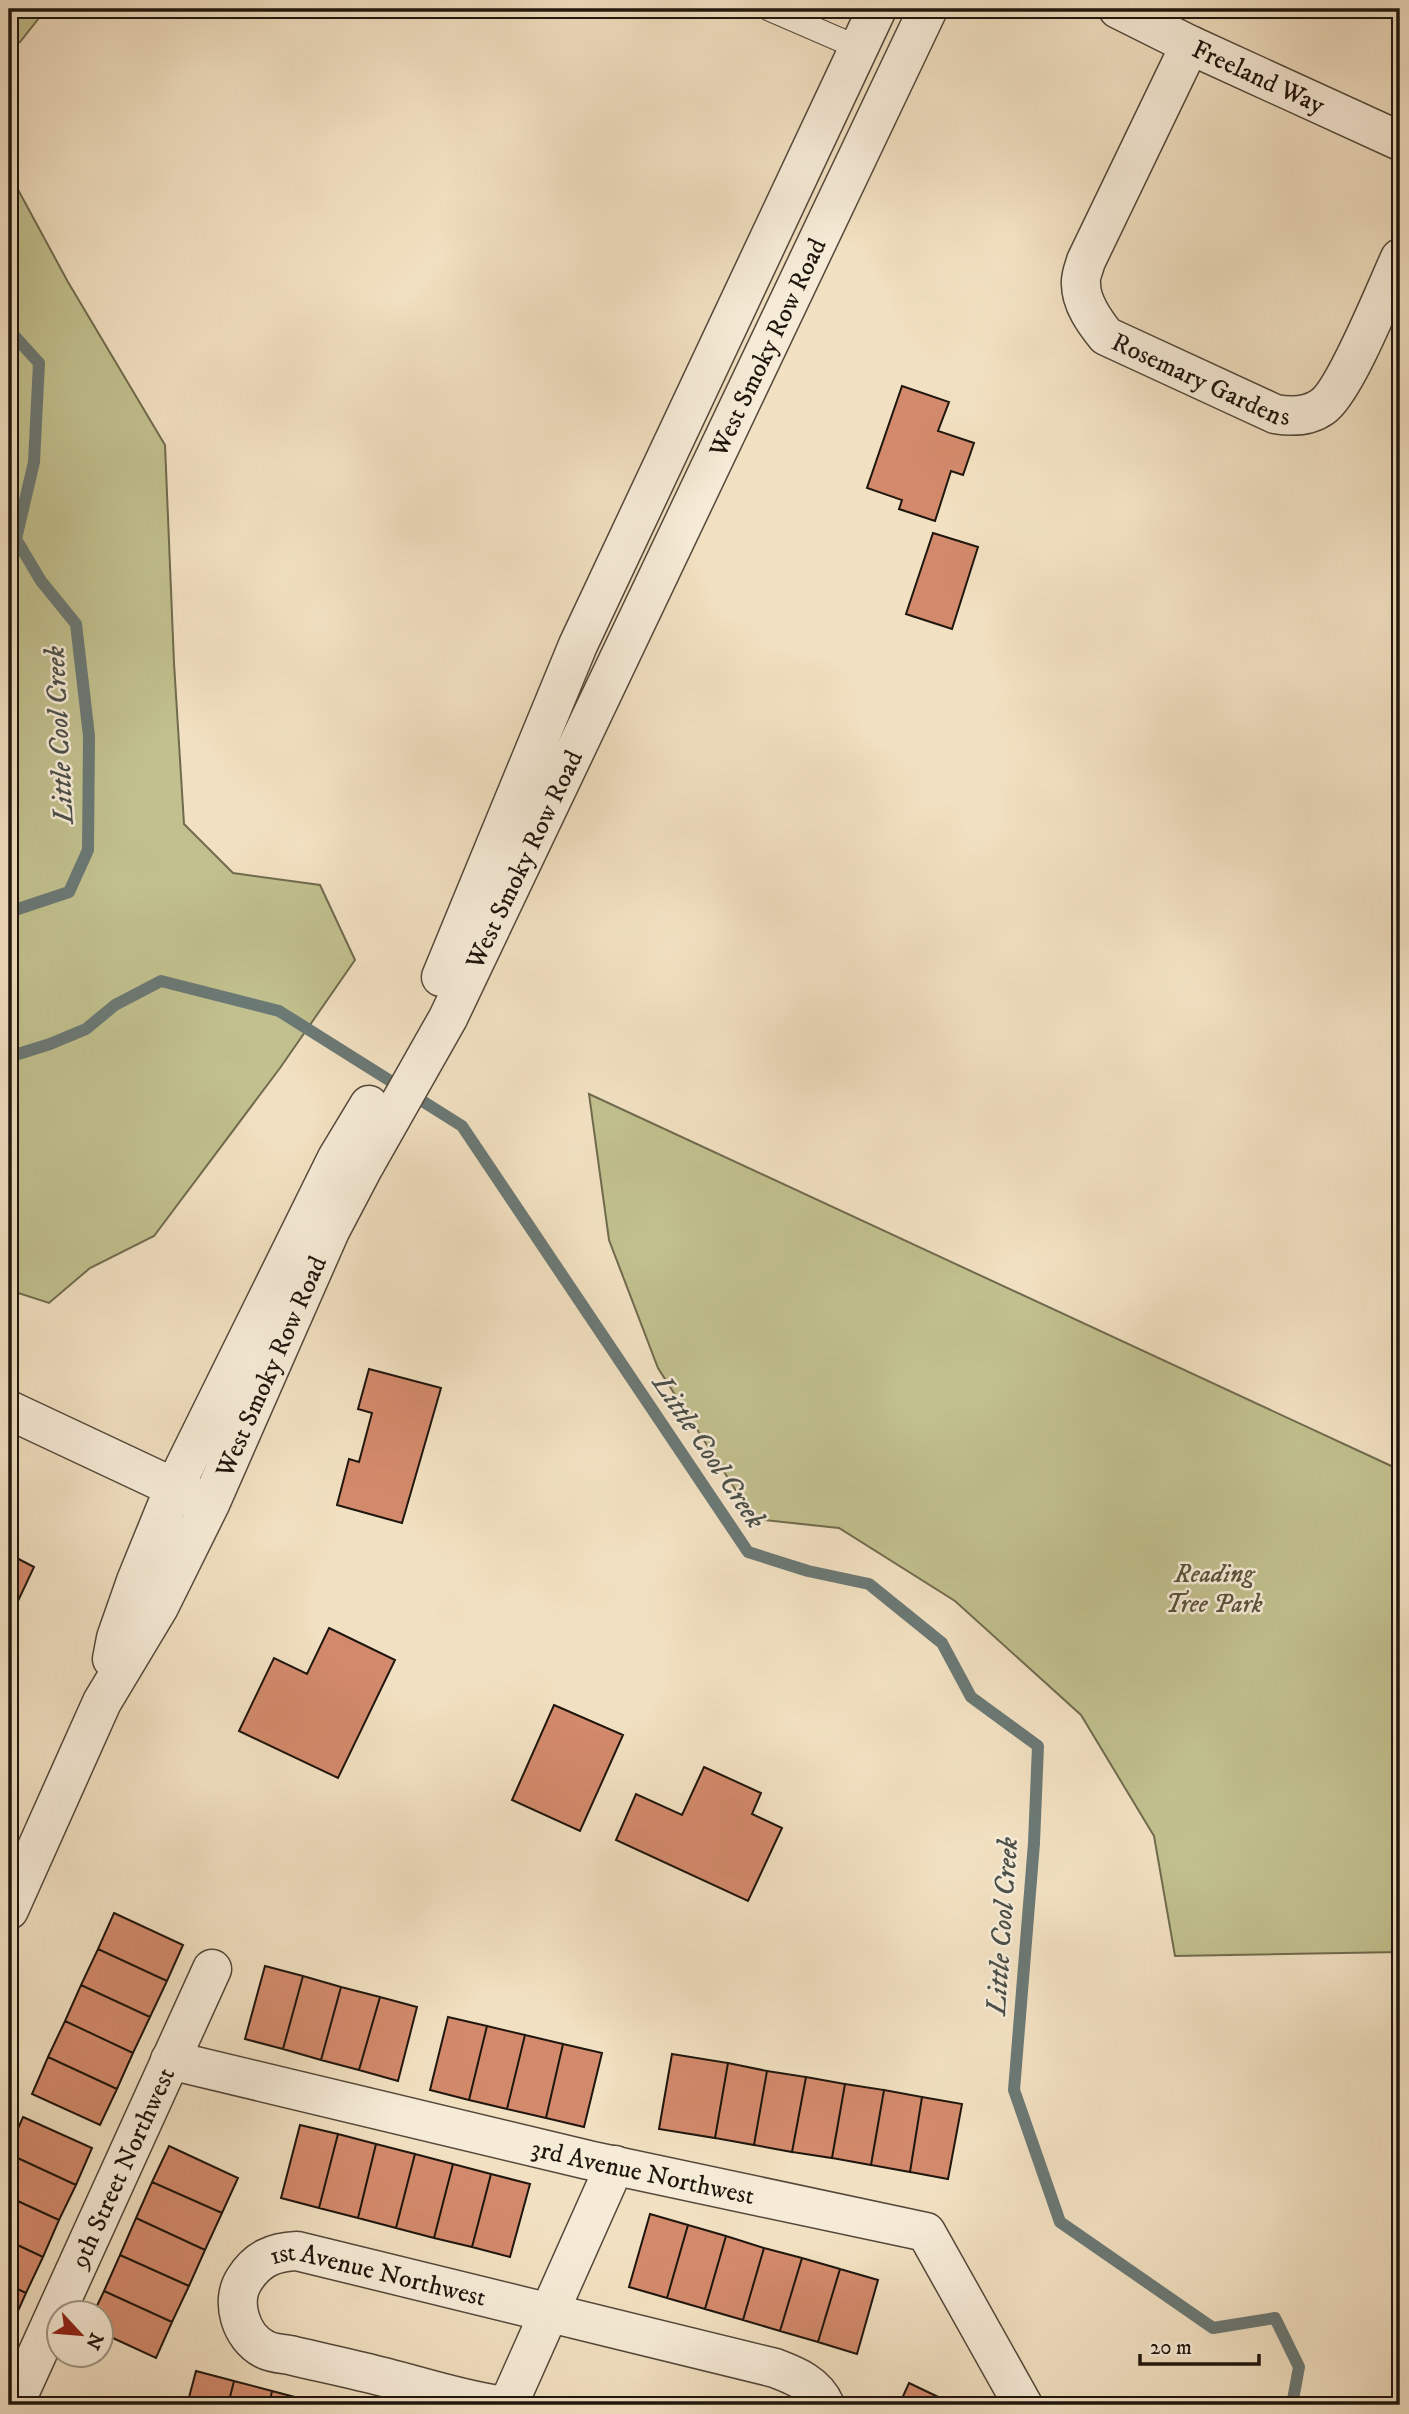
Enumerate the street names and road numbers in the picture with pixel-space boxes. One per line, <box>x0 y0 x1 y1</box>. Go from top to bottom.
street label: Freeland Way <box>1186 33 1330 123</box>
street label: West Smoky Row Road <box>702 233 834 464</box>
street label: Rosemary Gardens <box>1106 326 1291 434</box>
street label: West Smoky Row Road <box>458 745 591 976</box>
street label: West Smoky Row Road <box>208 1251 335 1484</box>
street label: 9th Street Northwest <box>63 2062 183 2275</box>
street label: 3rd Avenue Northwest <box>528 2132 757 2213</box>
street label: 1st Avenue Northwest <box>265 2236 489 2315</box>

